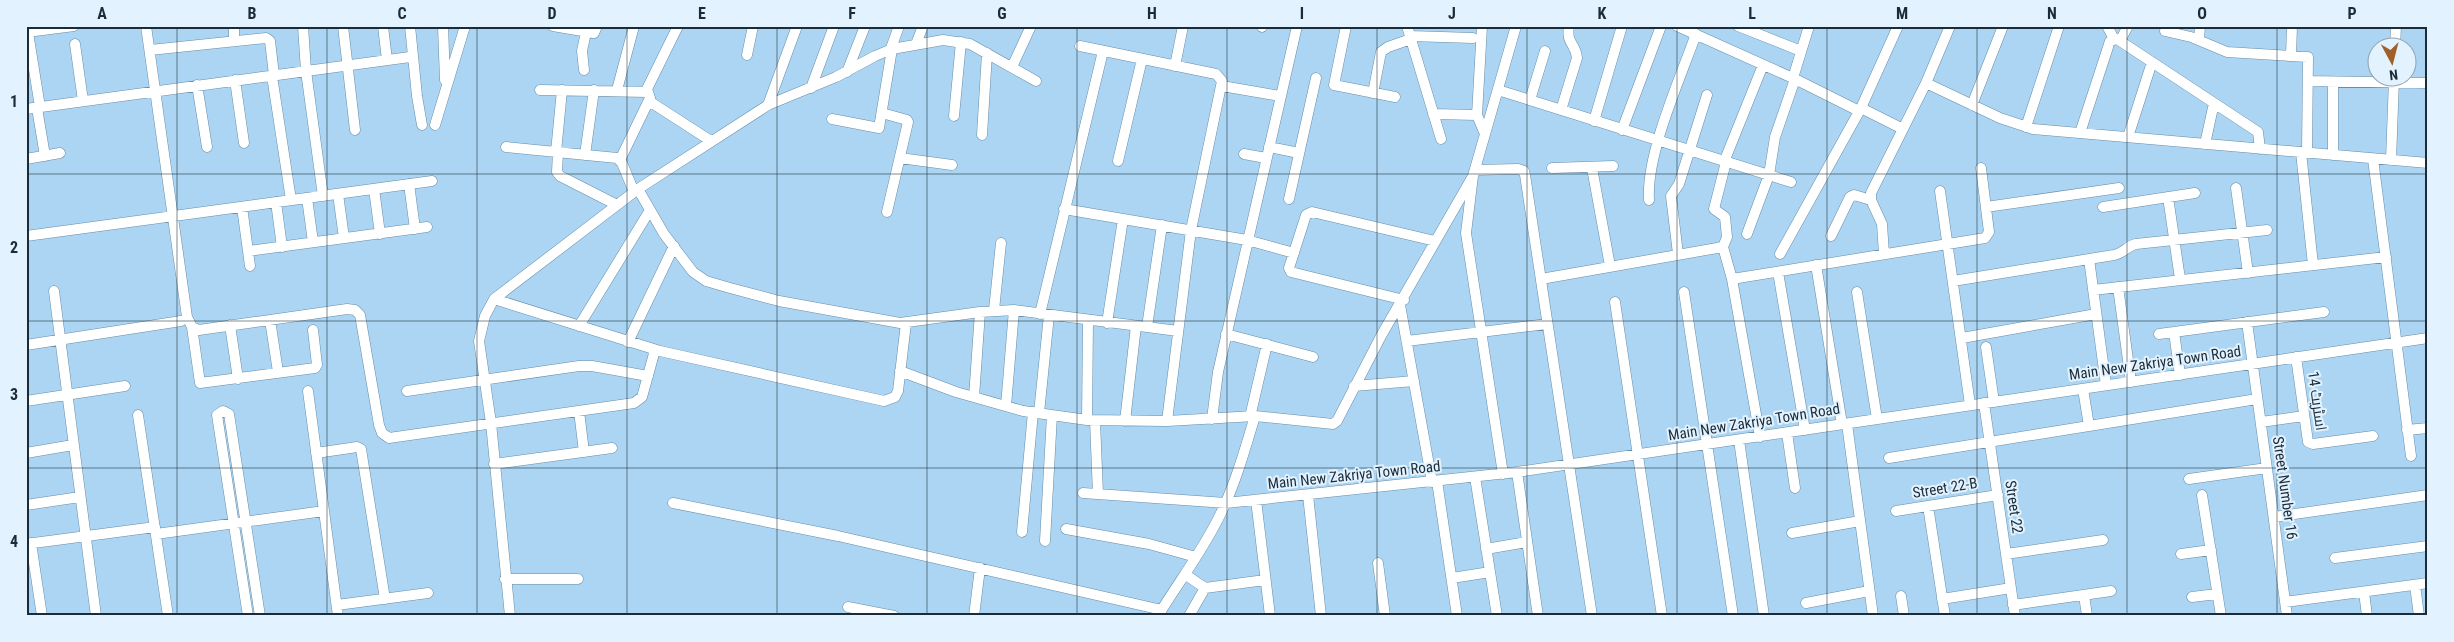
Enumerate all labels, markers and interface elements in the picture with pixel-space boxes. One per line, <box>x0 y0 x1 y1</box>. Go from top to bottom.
text: A <box>97 4 107 23</box>
text: B <box>248 4 257 23</box>
text: C <box>397 4 407 23</box>
text: D <box>547 4 557 23</box>
text: E <box>698 4 706 23</box>
text: F <box>848 4 856 23</box>
text: G <box>997 4 1007 23</box>
text: H <box>1147 4 1157 23</box>
text: I <box>1300 4 1304 23</box>
text: J <box>1448 4 1456 23</box>
text: K <box>1598 4 1607 23</box>
text: L <box>1748 4 1756 23</box>
text: M <box>1896 4 1908 23</box>
text: N <box>2047 4 2057 23</box>
text: O <box>2197 4 2207 23</box>
text: P <box>2347 4 2357 23</box>
north arrow <box>2366 38 2416 88</box>
text: N <box>2388 66 2399 83</box>
text: 1 <box>10 92 18 111</box>
text: 2 <box>10 238 18 257</box>
street label: Main New Zakriya Town Road <box>2068 342 2242 384</box>
street label: اسٹریٹ 14 <box>2304 370 2330 432</box>
text: 3 <box>10 385 18 404</box>
street label: Main New Zakriya Town Road <box>1667 400 1841 444</box>
street label: Street Number 16 <box>2269 435 2301 541</box>
street label: Main New Zakriya Town Road <box>1267 457 1441 493</box>
street label: Street 22-B <box>1911 474 1979 502</box>
street label: Street 22 <box>2001 479 2027 535</box>
text: 4 <box>10 532 18 551</box>

